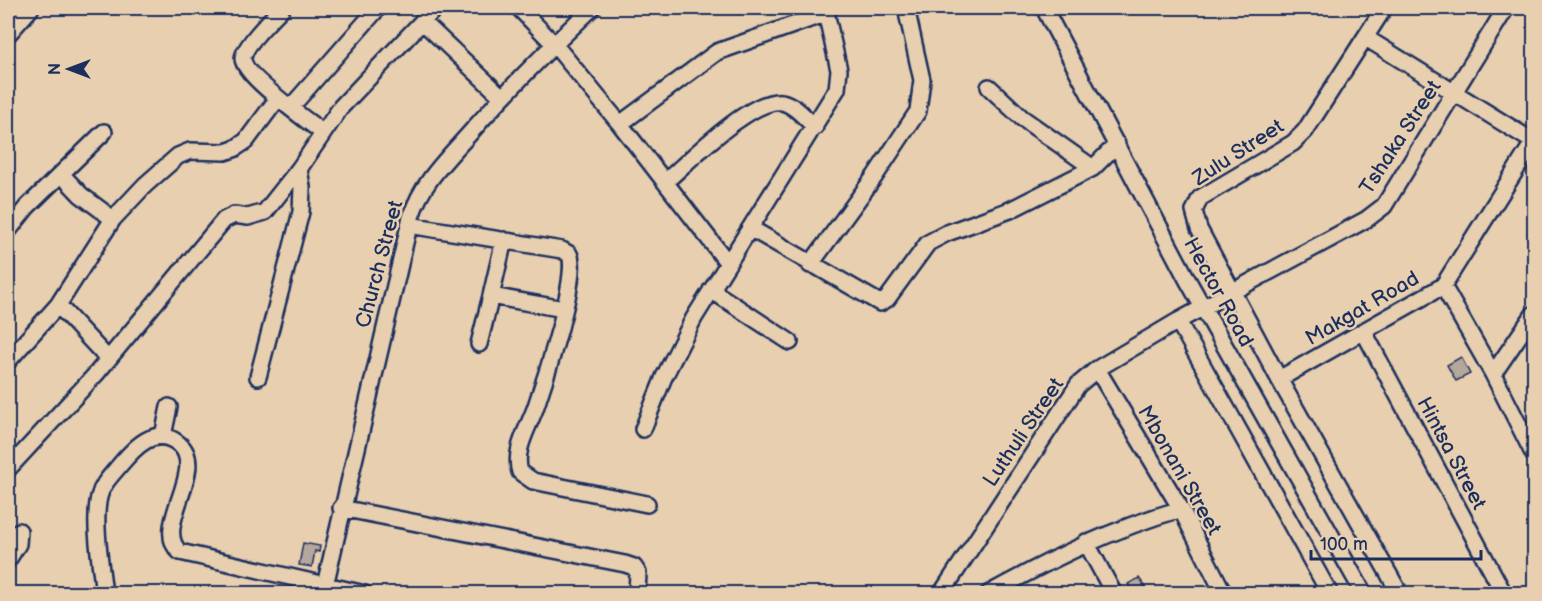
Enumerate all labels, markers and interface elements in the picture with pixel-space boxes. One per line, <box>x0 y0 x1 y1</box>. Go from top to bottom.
north arrow <box>39 39 99 99</box>
text: N <box>46 63 65 75</box>
street label: Tshaka Street <box>1354 75 1447 199</box>
street label: Zulu Street <box>1187 113 1289 192</box>
street label: Church Street <box>350 197 409 331</box>
street label: Hector Road <box>1178 233 1259 351</box>
street label: Makgat Road <box>1301 266 1423 351</box>
street label: Luthuli Street <box>978 373 1069 491</box>
street label: Hintsa Street <box>1412 393 1492 514</box>
street label: Mbonani Street <box>1132 401 1227 540</box>
scale bar <box>1311 523 1480 561</box>
text: 100 m <box>1320 534 1368 555</box>

